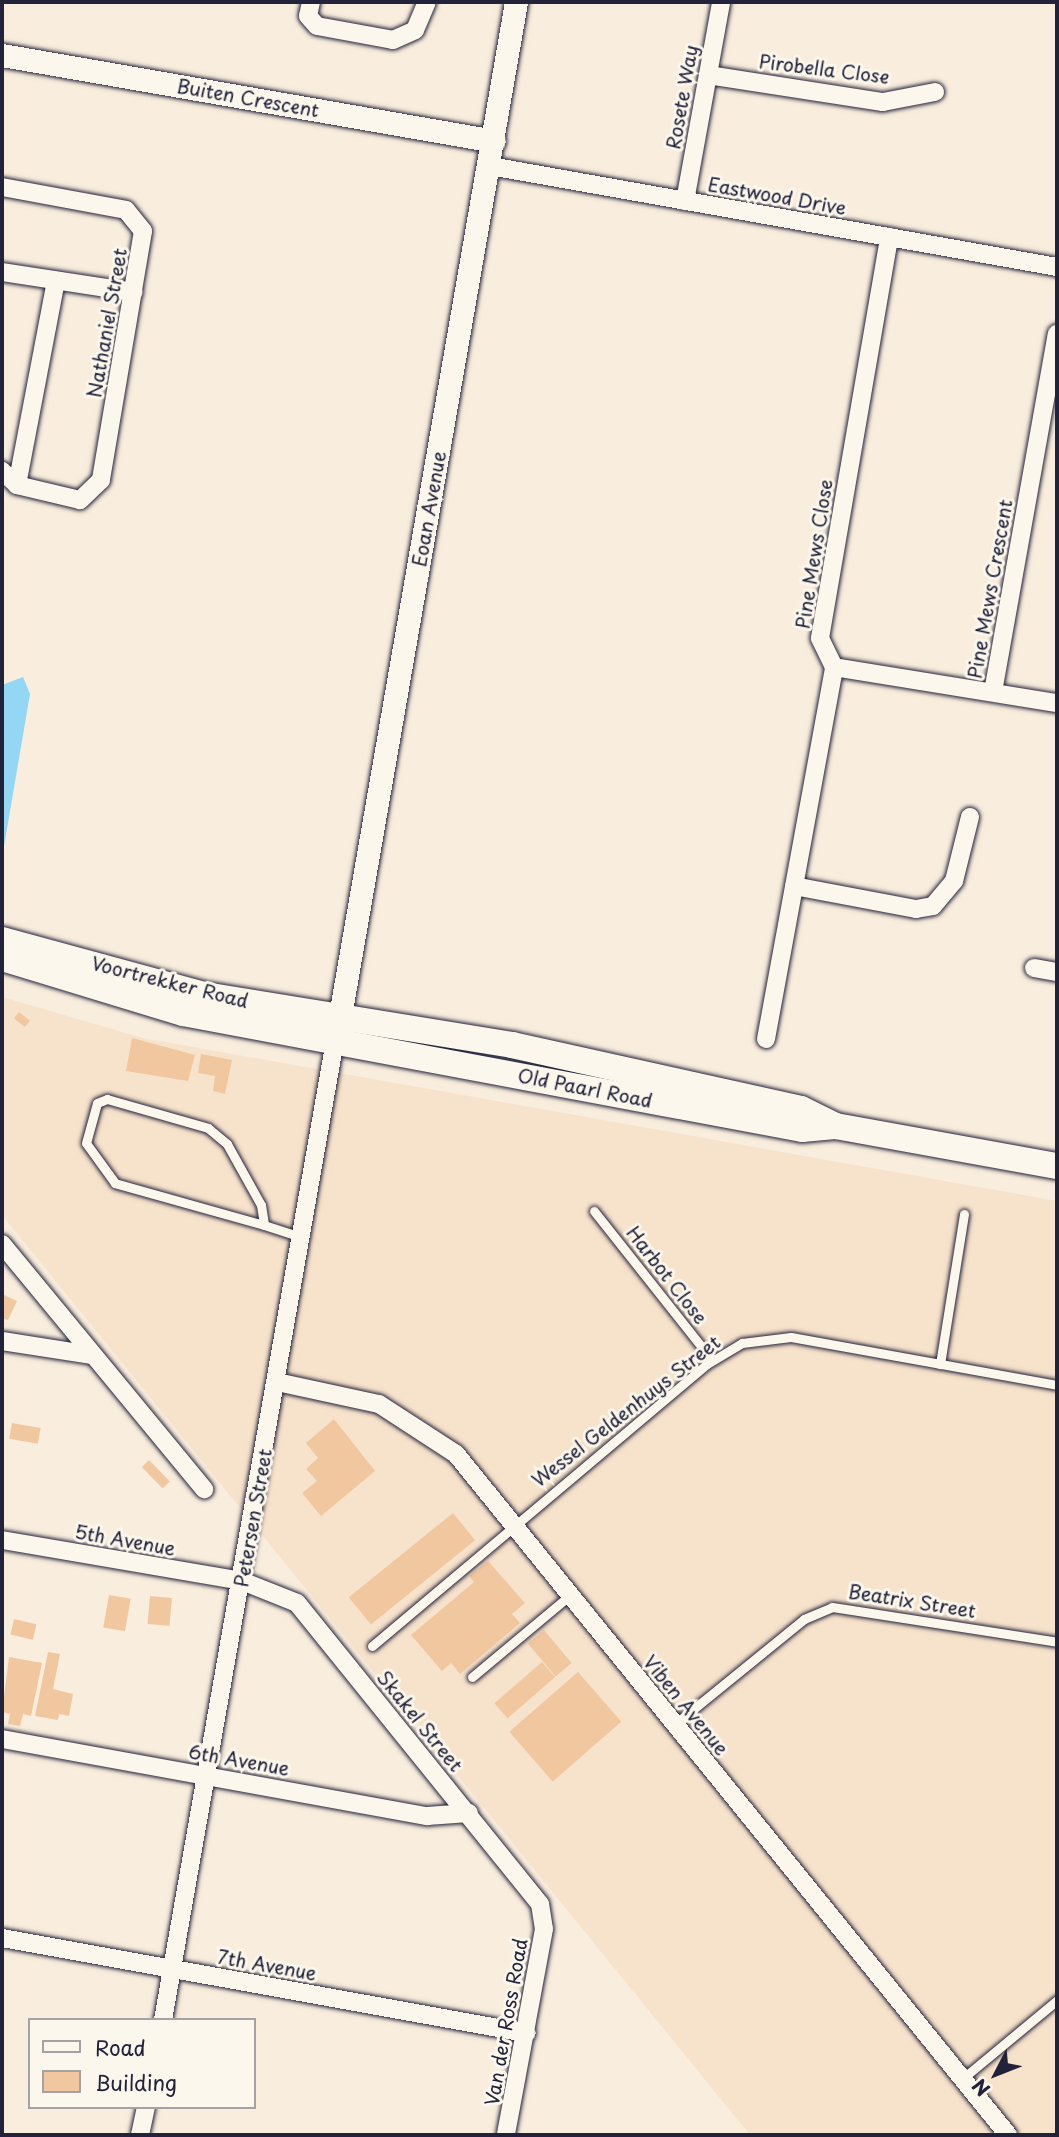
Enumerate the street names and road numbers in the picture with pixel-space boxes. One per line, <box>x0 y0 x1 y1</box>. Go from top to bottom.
street label: Rosete Way <box>661 42 703 152</box>
street label: Pirobella Close <box>757 50 891 88</box>
street label: Buiten Crescent <box>175 74 321 122</box>
street label: Eastwood Drive <box>706 173 848 219</box>
street label: Nathaniel Street <box>83 246 131 400</box>
street label: Eoan Avenue <box>408 450 450 568</box>
street label: Pine Mews Close <box>791 478 837 630</box>
street label: Pine Mews Crescent <box>963 497 1017 681</box>
street label: Voortrekker Road <box>89 951 251 1013</box>
street label: Old Paarl Road <box>515 1064 655 1112</box>
street label: Harbot Close <box>621 1221 713 1329</box>
street label: Wessel Geldenhuys Street <box>527 1330 725 1492</box>
street label: Petersen Street <box>230 1447 276 1589</box>
street label: 5th Avenue <box>73 1520 177 1560</box>
street label: Beatrix Street <box>846 1580 978 1622</box>
street label: Viben Avenue <box>638 1650 734 1760</box>
street label: Skakel Street <box>372 1665 468 1777</box>
street label: 6th Avenue <box>186 1740 292 1780</box>
street label: Van der Ross Road <box>480 1937 532 2107</box>
street label: 7th Avenue <box>215 1945 319 1985</box>

